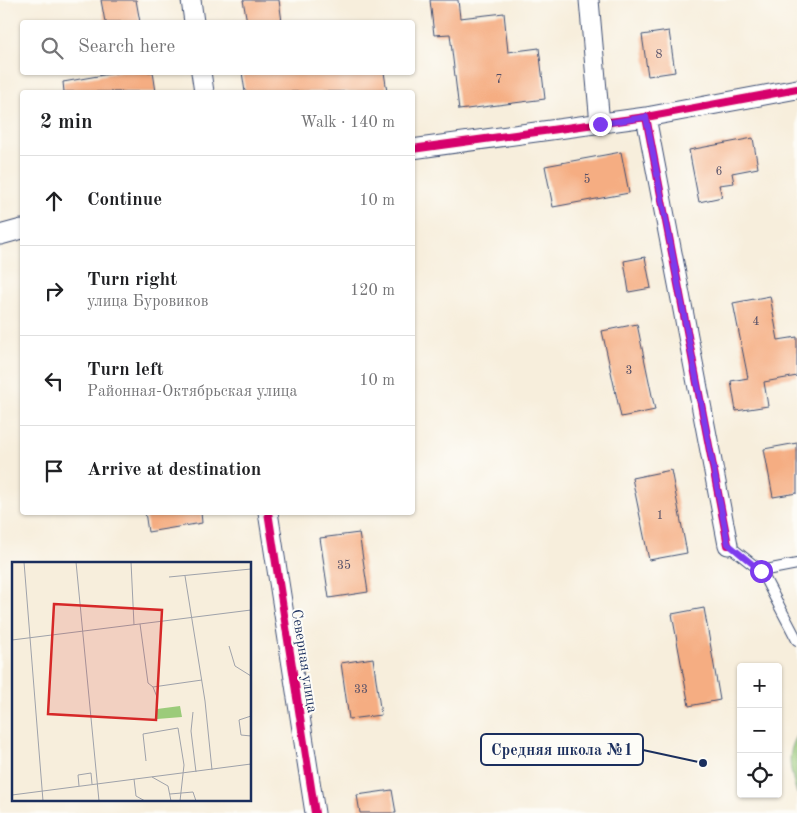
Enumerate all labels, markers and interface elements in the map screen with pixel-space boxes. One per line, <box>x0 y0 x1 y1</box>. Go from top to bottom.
search box <box>20 20 415 75</box>
icon: search <box>38 34 66 62</box>
text: Search here <box>78 38 175 57</box>
house number: 8 <box>656 49 663 61</box>
house number: 7 <box>496 74 502 86</box>
text: 2 min <box>40 112 93 133</box>
route end <box>589 113 612 136</box>
text: Walk · 140 m <box>300 115 395 131</box>
house number: 6 <box>716 166 723 178</box>
house number: 5 <box>584 173 591 186</box>
icon: ahead <box>40 187 68 215</box>
text: Continue <box>87 191 162 210</box>
text: 10 m <box>359 193 395 209</box>
text: Turn right <box>87 271 177 290</box>
icon: right <box>40 277 68 305</box>
text: 120 m <box>350 283 395 299</box>
text: улица Буровиков <box>87 294 208 310</box>
house number: 4 <box>753 316 760 328</box>
text: Turn left <box>87 361 164 380</box>
house number: 3 <box>626 365 632 377</box>
icon: left <box>40 367 68 395</box>
text: 10 m <box>359 373 395 389</box>
text: Районная-Октябрьская улица <box>87 384 297 400</box>
icon: arrive <box>40 457 68 485</box>
text: Arrive at destination <box>87 461 261 480</box>
house number: 1 <box>657 510 663 522</box>
house number: 35 <box>337 559 351 572</box>
route start <box>750 560 773 583</box>
inset map <box>12 562 251 800</box>
street label: Северная улица <box>288 608 319 715</box>
map controls <box>737 663 782 798</box>
button: + <box>737 663 782 708</box>
house number: 33 <box>354 684 368 696</box>
button: − <box>737 708 782 753</box>
callout: Средняя школа №1 <box>481 734 643 765</box>
text: Средняя школа №1 <box>491 743 633 759</box>
button: locate <box>737 753 782 798</box>

